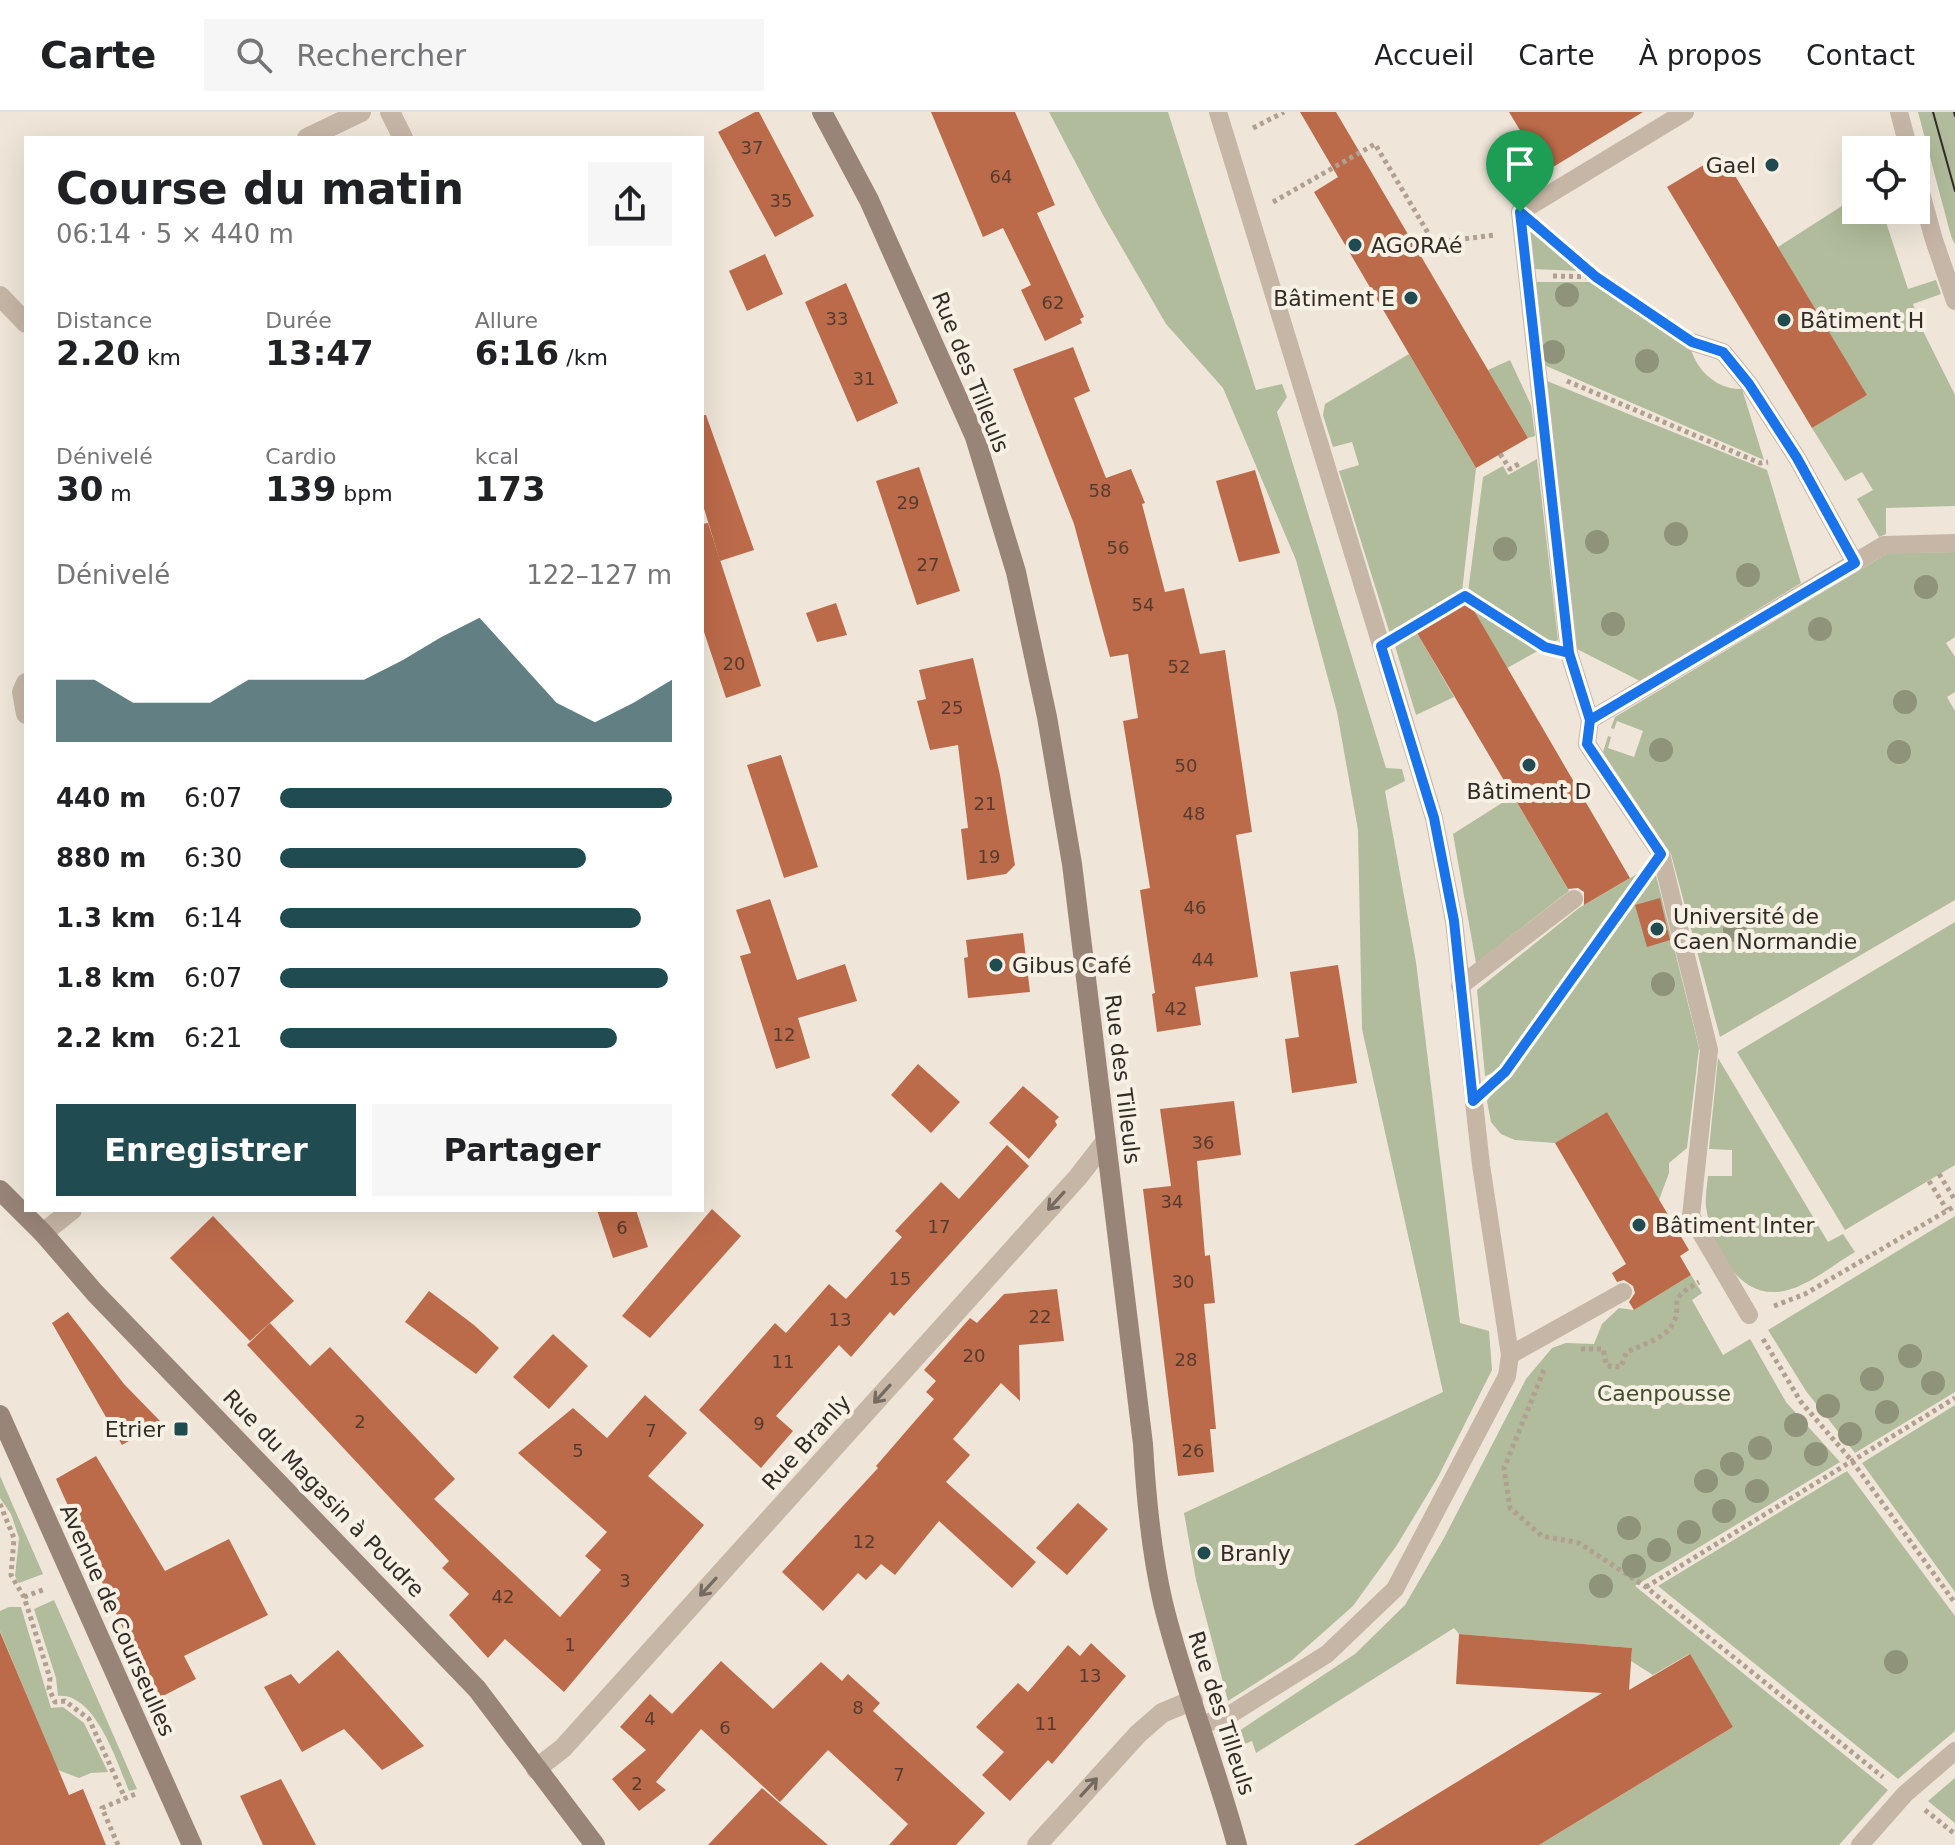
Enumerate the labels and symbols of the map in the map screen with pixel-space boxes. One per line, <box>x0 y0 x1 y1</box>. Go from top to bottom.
pin <box>1486 130 1554 212</box>
house number: 37 <box>741 137 763 158</box>
place label: Gael <box>1706 153 1756 178</box>
marker: Gael <box>1763 156 1781 174</box>
house number: 64 <box>990 166 1012 187</box>
house number: 35 <box>770 190 792 211</box>
place label: AGORAé <box>1371 233 1463 258</box>
marker: AGORAé <box>1346 236 1364 254</box>
place label: Bâtiment E <box>1273 286 1395 311</box>
street label: Rue des Tilleuls <box>927 288 1014 456</box>
marker: Bâtiment E <box>1402 289 1420 307</box>
house number: 62 <box>1042 292 1064 313</box>
house number: 33 <box>826 308 848 329</box>
place label: Bâtiment H <box>1800 308 1924 333</box>
marker: Bâtiment H <box>1775 311 1793 329</box>
house number: 31 <box>853 368 875 389</box>
house number: 58 <box>1089 480 1111 501</box>
house number: 29 <box>897 492 919 513</box>
house number: 56 <box>1107 537 1129 558</box>
house number: 27 <box>917 554 939 575</box>
house number: 54 <box>1132 594 1154 615</box>
house number: 20 <box>723 653 745 674</box>
house number: 52 <box>1168 656 1190 677</box>
house number: 25 <box>941 697 963 718</box>
house number: 50 <box>1175 755 1197 776</box>
marker: Bâtiment D <box>1520 756 1538 774</box>
place label: Bâtiment D <box>1467 779 1591 804</box>
house number: 21 <box>974 793 996 814</box>
house number: 48 <box>1183 803 1205 824</box>
house number: 19 <box>978 846 1000 867</box>
house number: 46 <box>1184 897 1206 918</box>
place label: Université de Caen Normandie <box>1673 904 1857 954</box>
marker: Université de Caen Normandie <box>1648 920 1666 938</box>
house number: 44 <box>1192 949 1214 970</box>
place label: Gibus Café <box>1012 953 1132 978</box>
marker: Gibus Café <box>987 956 1005 974</box>
street label: Rue des Tilleuls <box>1100 993 1145 1165</box>
house number: 42 <box>1165 998 1187 1019</box>
house number: 12 <box>773 1024 795 1045</box>
house number: 36 <box>1192 1132 1214 1153</box>
one-way arrow <box>1048 1190 1066 1210</box>
house number: 34 <box>1161 1191 1183 1212</box>
place label: Bâtiment Inter <box>1655 1213 1815 1238</box>
house number: 17 <box>928 1216 950 1237</box>
marker: Bâtiment Inter <box>1630 1216 1648 1234</box>
house number: 6 <box>616 1217 628 1238</box>
house number: 15 <box>889 1268 911 1289</box>
house number: 30 <box>1172 1271 1194 1292</box>
house number: 22 <box>1029 1306 1051 1327</box>
house number: 13 <box>829 1309 851 1330</box>
house number: 20 <box>963 1345 985 1366</box>
house number: 28 <box>1175 1349 1197 1370</box>
house number: 11 <box>772 1351 794 1372</box>
park label: Caenpousse <box>1597 1381 1731 1406</box>
one-way arrow <box>873 1383 892 1404</box>
street label: Rue du Magasin à Poudre <box>218 1384 429 1602</box>
street label: Rue Branly <box>757 1390 856 1495</box>
house number: 2 <box>354 1411 366 1432</box>
house number: 9 <box>753 1413 765 1434</box>
place label: Etrier <box>105 1417 166 1442</box>
marker: Etrier <box>172 1420 190 1438</box>
house number: 7 <box>645 1420 657 1441</box>
house number: 5 <box>572 1440 584 1461</box>
house number: 26 <box>1182 1440 1204 1461</box>
street label: Avenue de Courseulles <box>55 1500 180 1740</box>
house number: 12 <box>853 1531 875 1552</box>
place label: Branly <box>1220 1541 1291 1566</box>
marker: Branly <box>1195 1544 1213 1562</box>
house number: 3 <box>619 1570 631 1591</box>
one-way arrow <box>699 1576 718 1597</box>
house number: 42 <box>492 1586 514 1607</box>
street label: Rue des Tilleuls <box>1183 1628 1260 1798</box>
house number: 1 <box>564 1634 576 1655</box>
house number: 13 <box>1079 1665 1101 1686</box>
house number: 8 <box>852 1697 864 1718</box>
house number: 4 <box>644 1708 656 1729</box>
house number: 11 <box>1035 1713 1057 1734</box>
house number: 6 <box>719 1717 731 1738</box>
house number: 7 <box>893 1764 905 1785</box>
house number: 2 <box>631 1773 643 1794</box>
one-way arrow <box>1080 1778 1098 1798</box>

